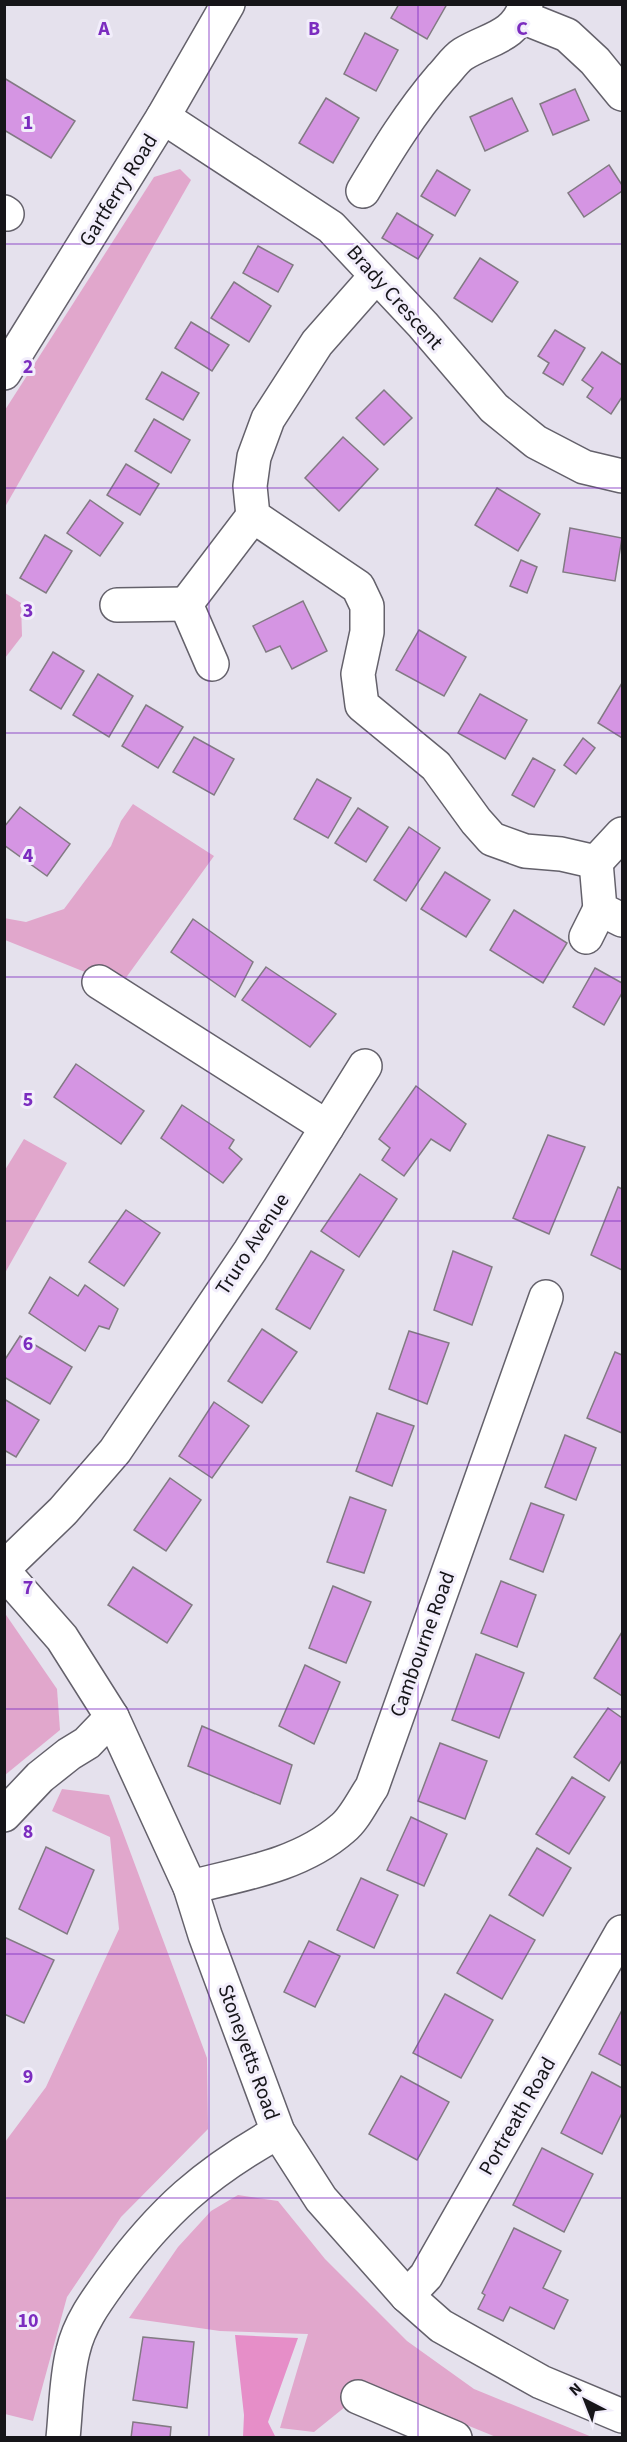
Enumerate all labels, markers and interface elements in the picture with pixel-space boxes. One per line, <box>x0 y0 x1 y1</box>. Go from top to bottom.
text: A <box>97 15 110 43</box>
text: B <box>308 15 320 43</box>
text: C <box>516 15 528 43</box>
text: 1 <box>23 109 33 137</box>
street label: Gartferry Road <box>71 128 165 252</box>
street label: Brady Crescent <box>340 238 450 356</box>
text: 2 <box>23 353 33 381</box>
text: 3 <box>23 597 33 625</box>
text: 4 <box>23 842 34 870</box>
text: 5 <box>23 1086 33 1114</box>
street label: Truro Avenue <box>208 1187 296 1301</box>
text: 6 <box>23 1330 33 1358</box>
street label: Cambourne Road <box>382 1567 462 1721</box>
text: 7 <box>23 1574 33 1602</box>
text: 8 <box>23 1818 33 1846</box>
street label: Stoneyetts Road <box>211 1980 287 2124</box>
street label: Portreath Road <box>471 2051 563 2181</box>
text: 9 <box>23 2063 33 2091</box>
text: 10 <box>17 2307 39 2335</box>
north arrow <box>555 2370 615 2430</box>
text: N <box>564 2378 587 2401</box>

